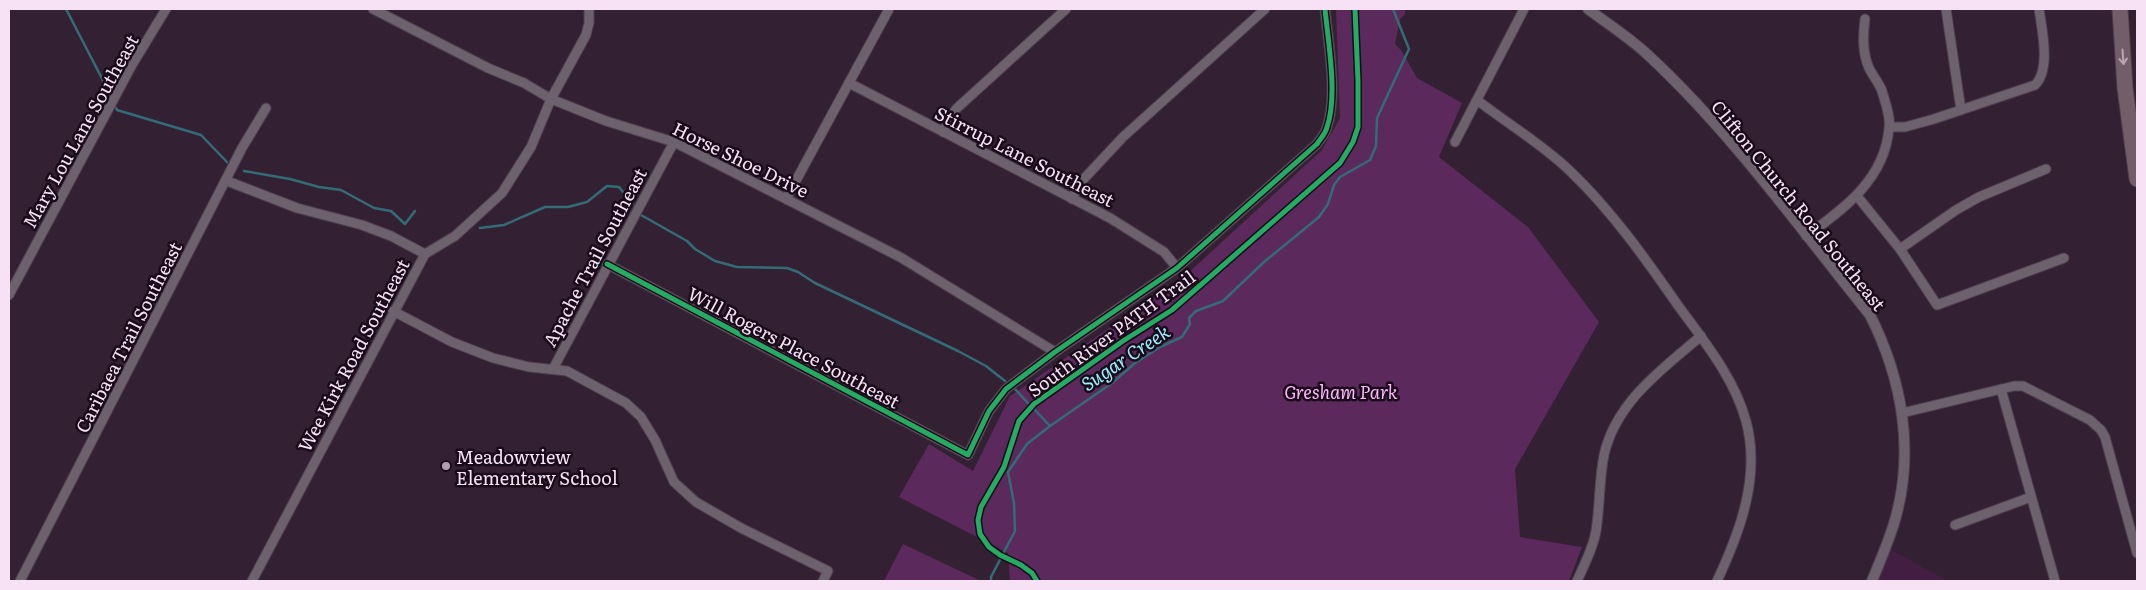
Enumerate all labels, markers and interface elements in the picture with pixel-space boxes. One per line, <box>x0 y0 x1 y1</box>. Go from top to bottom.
street label: Mary Lou Lane Southeast <box>15 29 145 233</box>
one-way arrow <box>2118 49 2128 65</box>
street label: Clifton Church Road Southeast <box>1705 94 1893 317</box>
street label: Stirrup Lane Southeast <box>931 99 1120 213</box>
street label: Horse Shoe Drive <box>668 114 814 204</box>
street label: Apache Trail Southeast <box>535 162 653 351</box>
street label: Caribaea Trail Southeast <box>68 236 188 437</box>
street label: Wee Kirk Road Southeast <box>291 253 416 456</box>
street label: South River PATH Trail <box>1022 263 1200 403</box>
street label: Will Rogers Place Southeast <box>683 280 905 415</box>
water label: Sugar Creek <box>1075 317 1175 397</box>
park label: Gresham Park <box>1284 378 1398 405</box>
place label: Meadowview Elementary School <box>456 443 618 491</box>
marker: Meadowview Elementary School <box>440 460 452 472</box>

